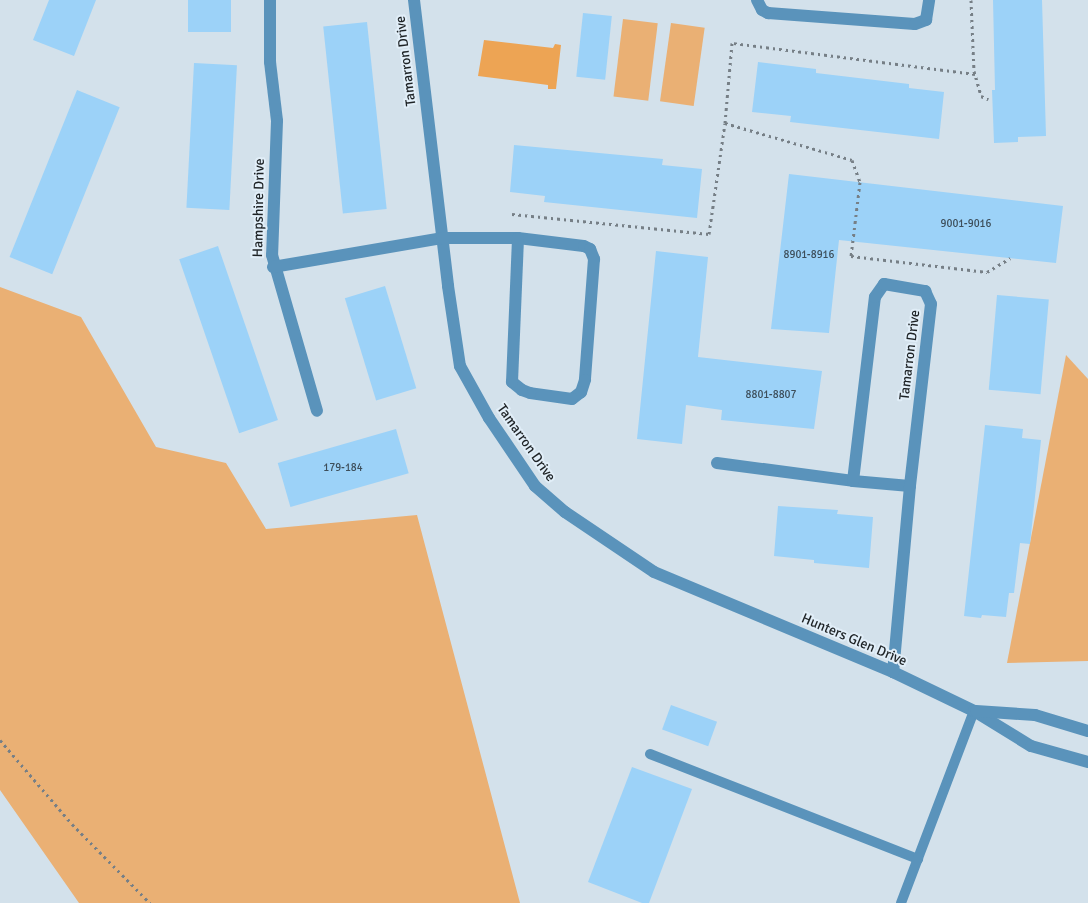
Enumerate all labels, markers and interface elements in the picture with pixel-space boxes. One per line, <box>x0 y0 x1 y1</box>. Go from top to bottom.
street label: Tamarron Drive <box>392 15 420 107</box>
street label: Hampshire Drive <box>250 158 268 258</box>
house number: 9001-9016 <box>941 217 991 231</box>
house number: 8901-8916 <box>784 248 834 262</box>
street label: Tamarron Drive <box>896 309 924 401</box>
house number: 8801-8807 <box>746 388 796 402</box>
street label: Tamarron Drive <box>493 401 559 485</box>
house number: 179-184 <box>323 461 363 475</box>
street label: Hunters Glen Drive <box>799 610 909 670</box>

